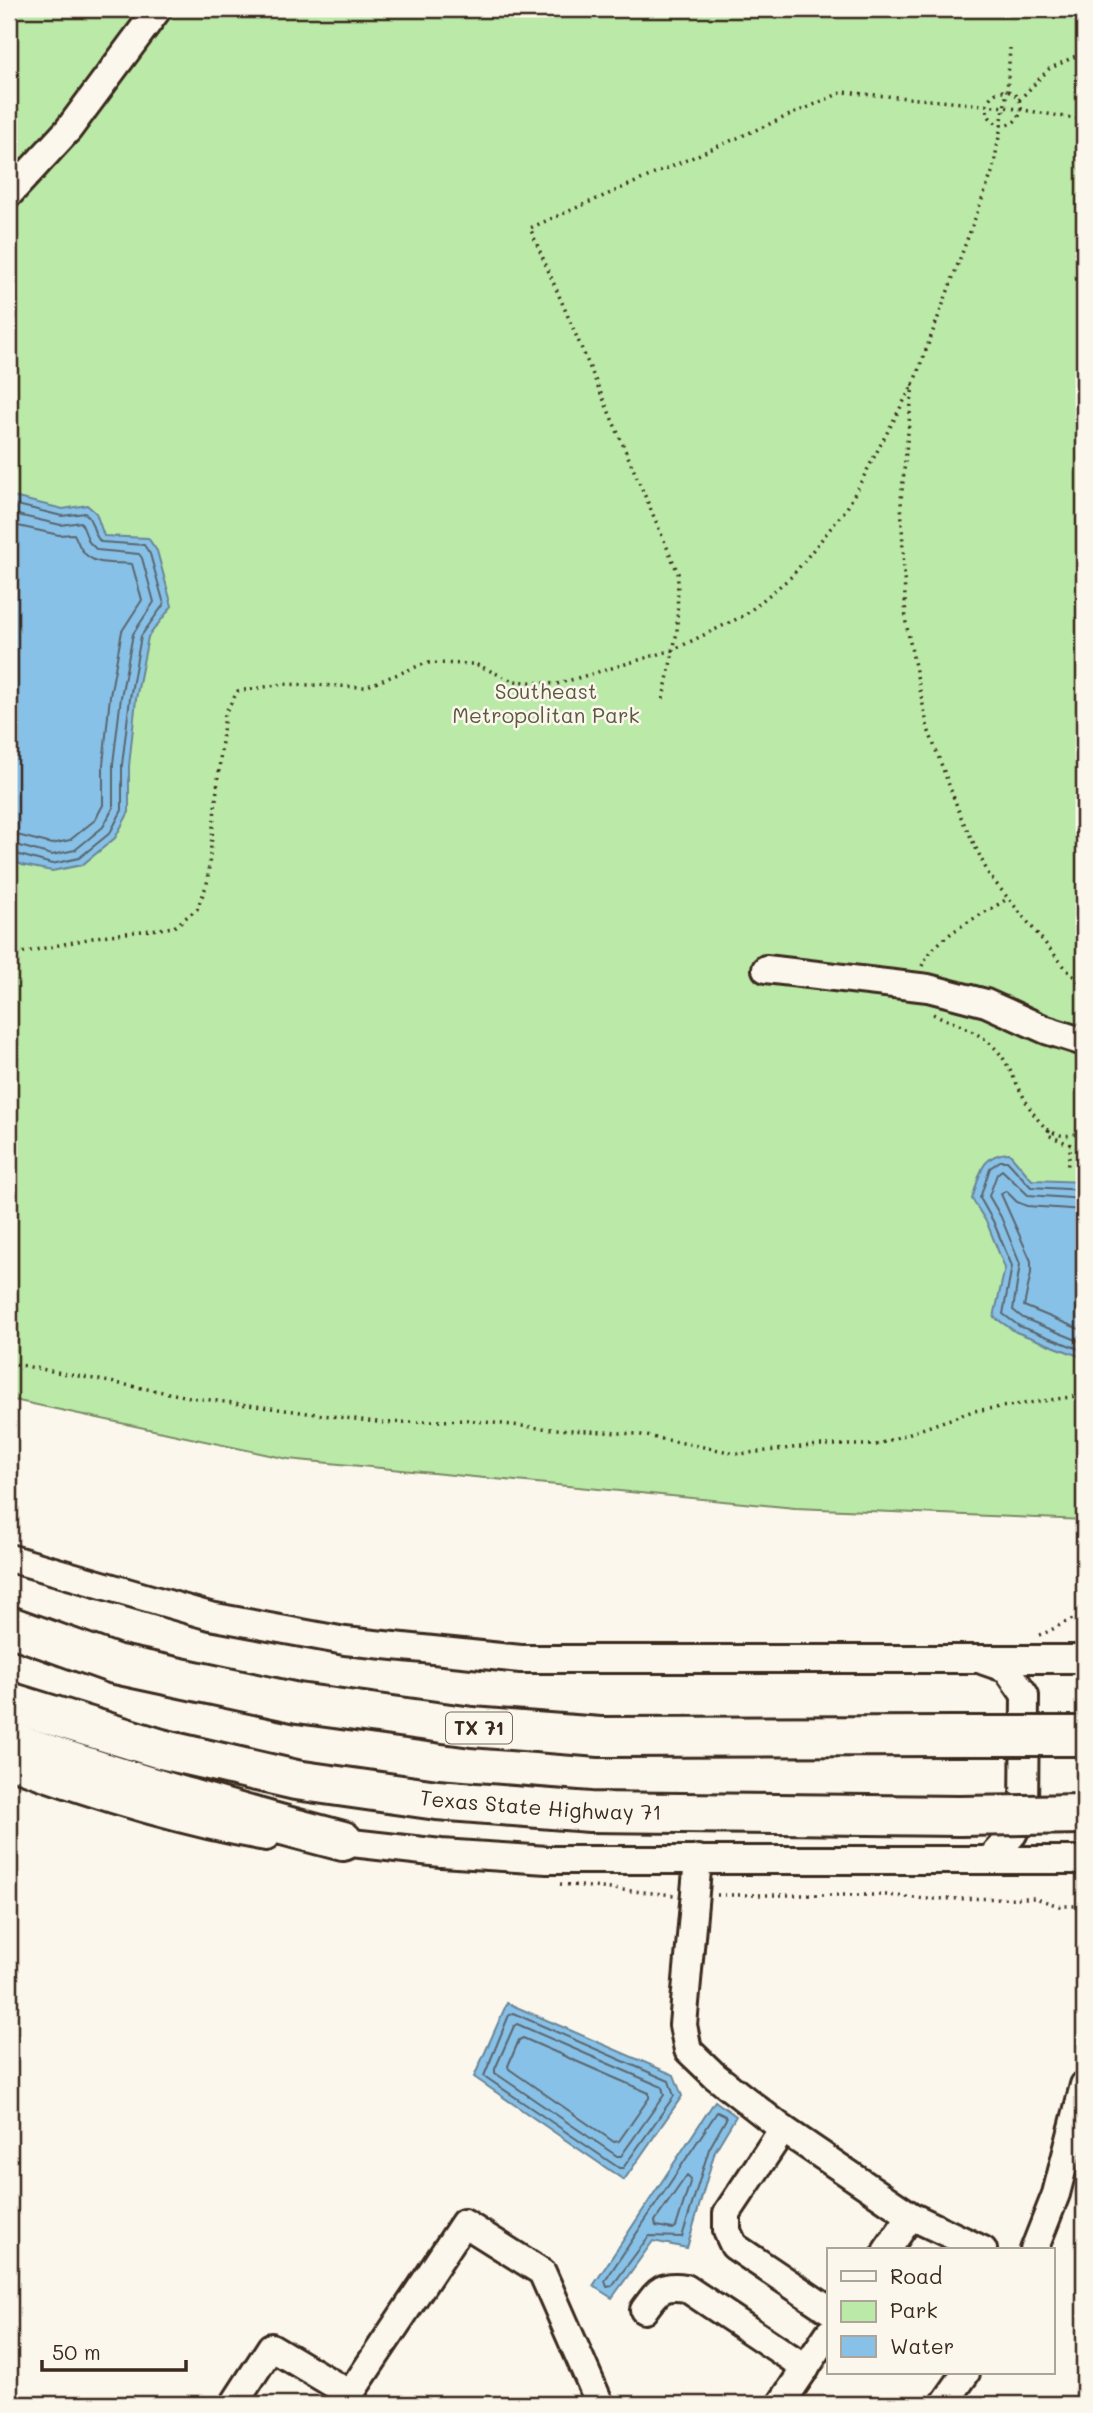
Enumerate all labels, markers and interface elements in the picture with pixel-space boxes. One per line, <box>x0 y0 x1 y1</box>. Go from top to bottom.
park label: Southeast Metropolitan Park <box>452 677 640 728</box>
road number: TX 71 <box>446 1712 512 1744</box>
street label: Texas State Highway 71 <box>418 1783 662 1825</box>
legend <box>827 2248 1054 2374</box>
text: Road <box>890 2262 942 2289</box>
text: Park <box>890 2296 938 2323</box>
scale bar <box>42 2329 186 2373</box>
text: Water <box>890 2332 954 2359</box>
text: 50 m <box>52 2338 101 2365</box>

